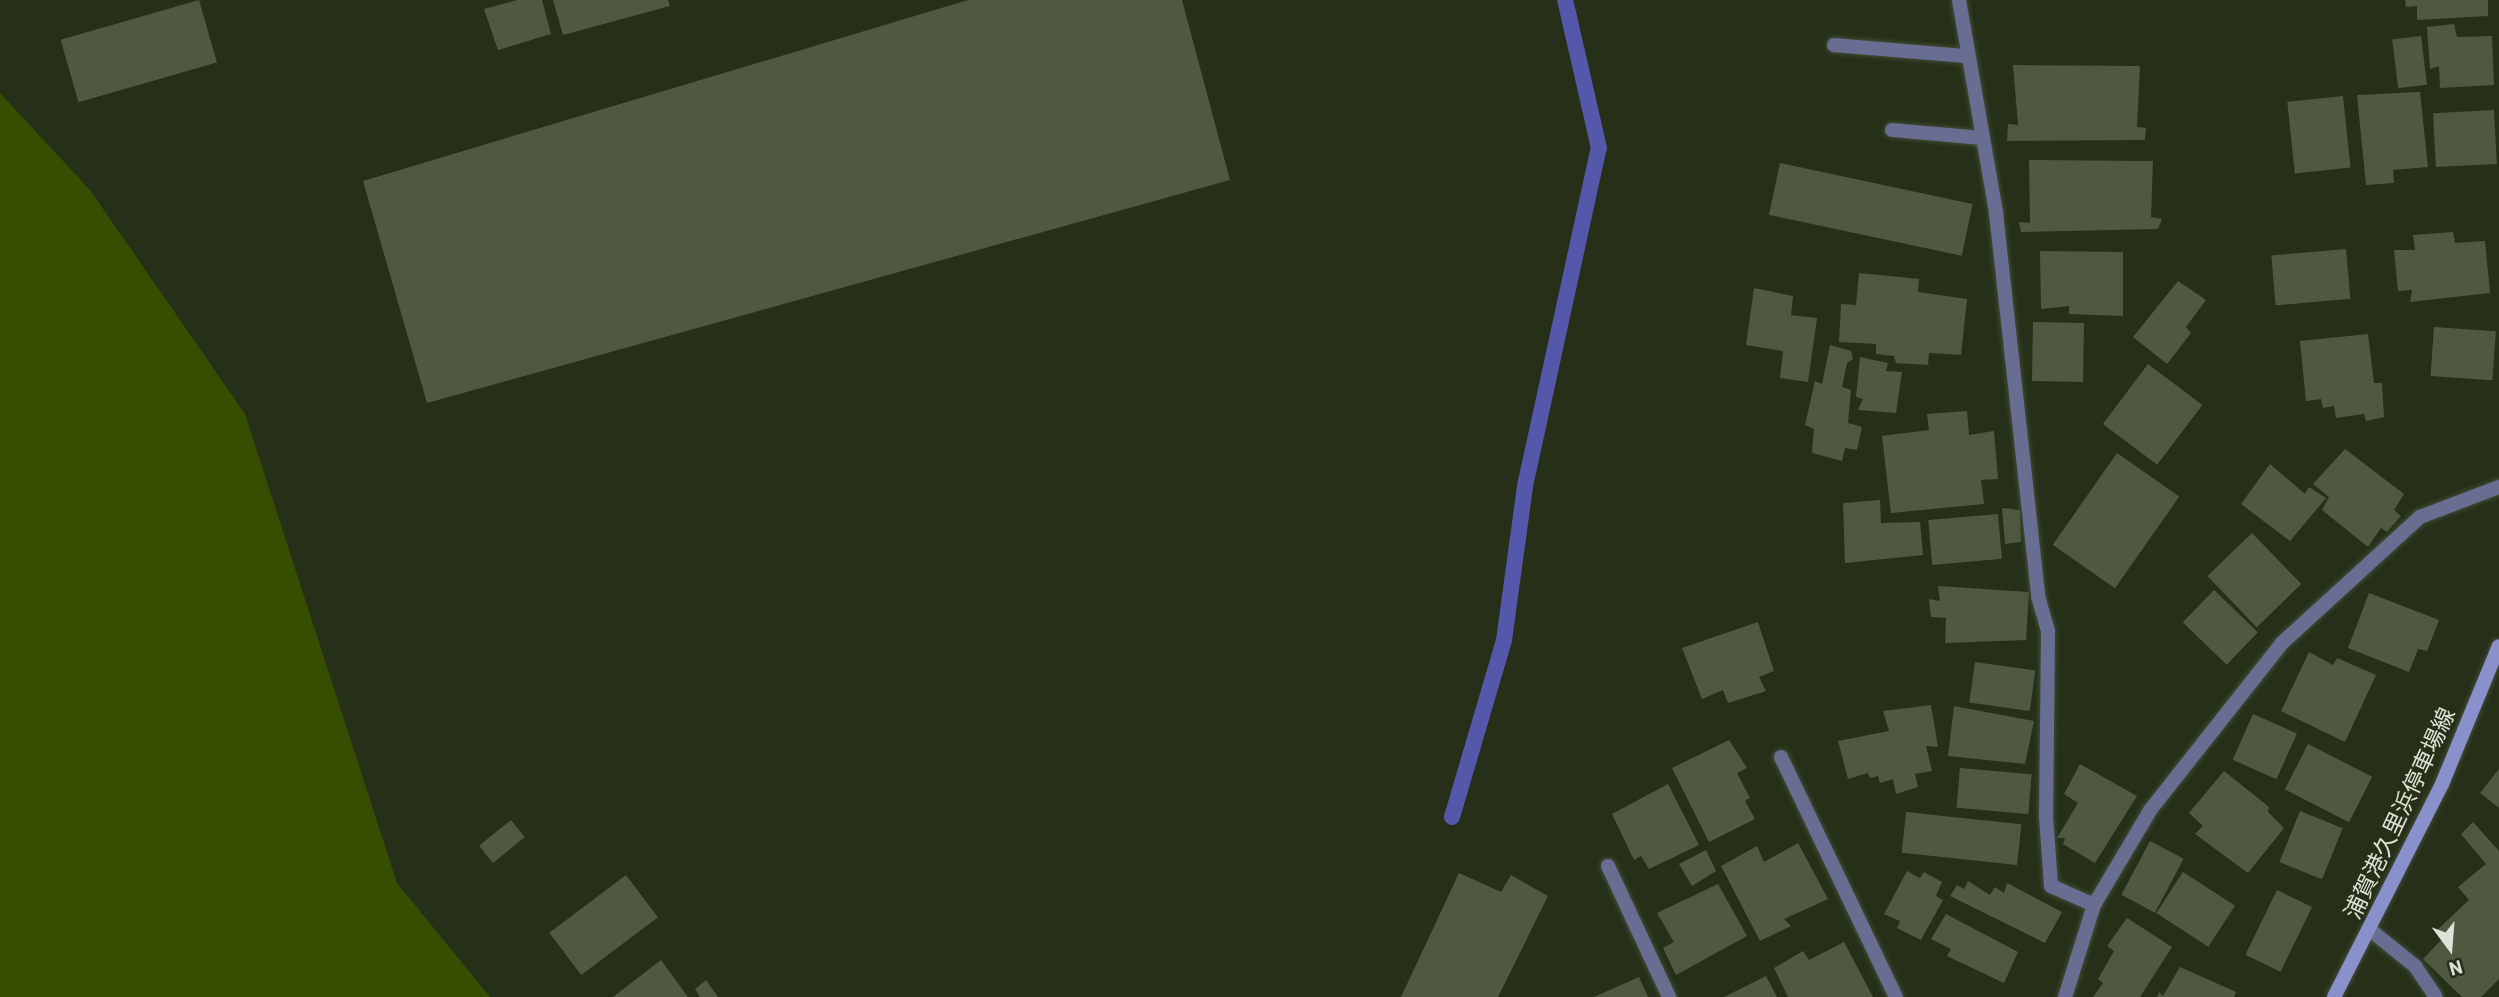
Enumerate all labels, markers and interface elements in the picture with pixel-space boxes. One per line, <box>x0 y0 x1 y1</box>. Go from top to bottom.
street label: 浦賀港久里浜停車場線 <box>2338 703 2460 923</box>
north arrow <box>2415 913 2485 983</box>
text: N <box>2447 956 2465 981</box>

